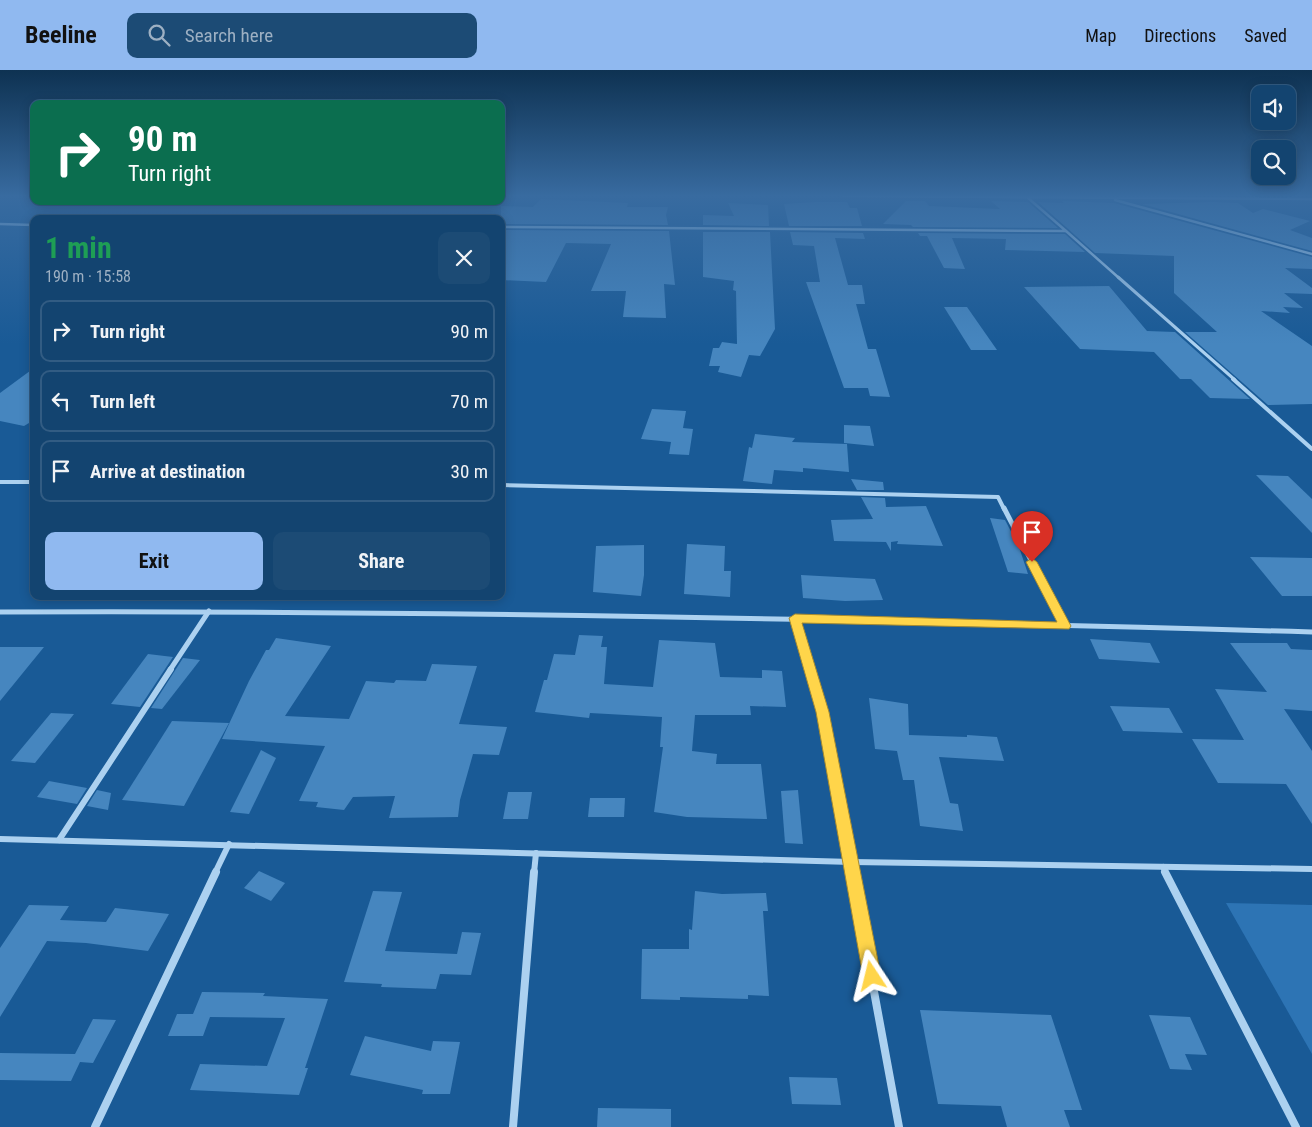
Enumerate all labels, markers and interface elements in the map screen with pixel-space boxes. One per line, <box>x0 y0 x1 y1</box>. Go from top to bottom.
search box <box>127 13 477 58</box>
text: Beeline <box>25 21 97 49</box>
icon: search <box>145 21 173 49</box>
text: Search here <box>185 24 273 47</box>
text: Map <box>1085 25 1116 46</box>
text: Directions <box>1144 25 1216 46</box>
text: Saved <box>1244 25 1287 46</box>
map controls <box>1251 85 1296 185</box>
button: sound <box>1251 85 1296 130</box>
text: 90 m <box>128 119 197 160</box>
icon: right <box>45 120 110 185</box>
button: search <box>1251 140 1296 185</box>
text: Turn right <box>128 161 211 186</box>
text: 1 min <box>45 230 112 265</box>
button: close <box>438 232 490 284</box>
text: 190 m · 15:58 <box>45 267 131 286</box>
icon: right <box>47 317 75 345</box>
text: Turn right <box>90 320 165 343</box>
text: 90 m <box>451 320 488 343</box>
icon: left <box>47 387 75 415</box>
text: Turn left <box>90 390 155 413</box>
text: 70 m <box>451 390 488 413</box>
icon: arrive <box>47 457 75 485</box>
text: Arrive at destination <box>90 460 245 483</box>
text: 30 m <box>451 460 488 483</box>
pin <box>1011 511 1053 562</box>
icon: arrive <box>1018 518 1046 546</box>
button: Exit <box>45 532 263 590</box>
button: Share <box>273 532 490 590</box>
position arrow <box>845 949 897 1001</box>

